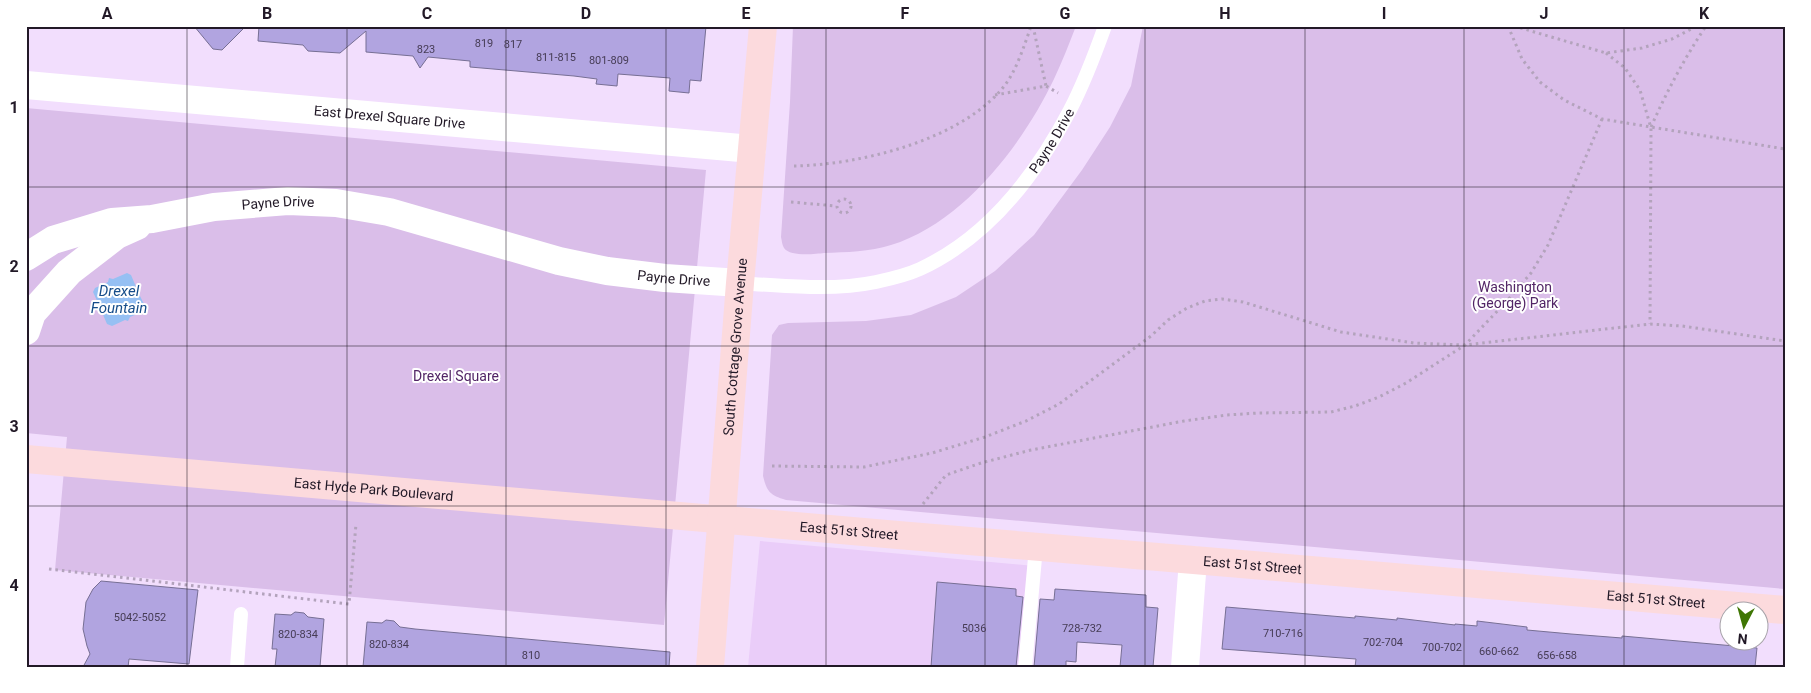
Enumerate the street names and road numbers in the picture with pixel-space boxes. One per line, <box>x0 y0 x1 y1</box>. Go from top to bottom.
street label: East Drexel Square Drive <box>313 102 466 132</box>
street label: Payne Drive <box>1026 106 1077 176</box>
street label: Payne Drive <box>241 193 315 213</box>
street label: South Cottage Grove Avenue <box>720 258 750 436</box>
street label: Payne Drive <box>636 267 711 289</box>
street label: East Hyde Park Boulevard <box>293 474 454 504</box>
street label: East 51st Street <box>799 518 899 543</box>
street label: East 51st Street <box>1202 553 1303 577</box>
street label: East 51st Street <box>1606 587 1706 611</box>

